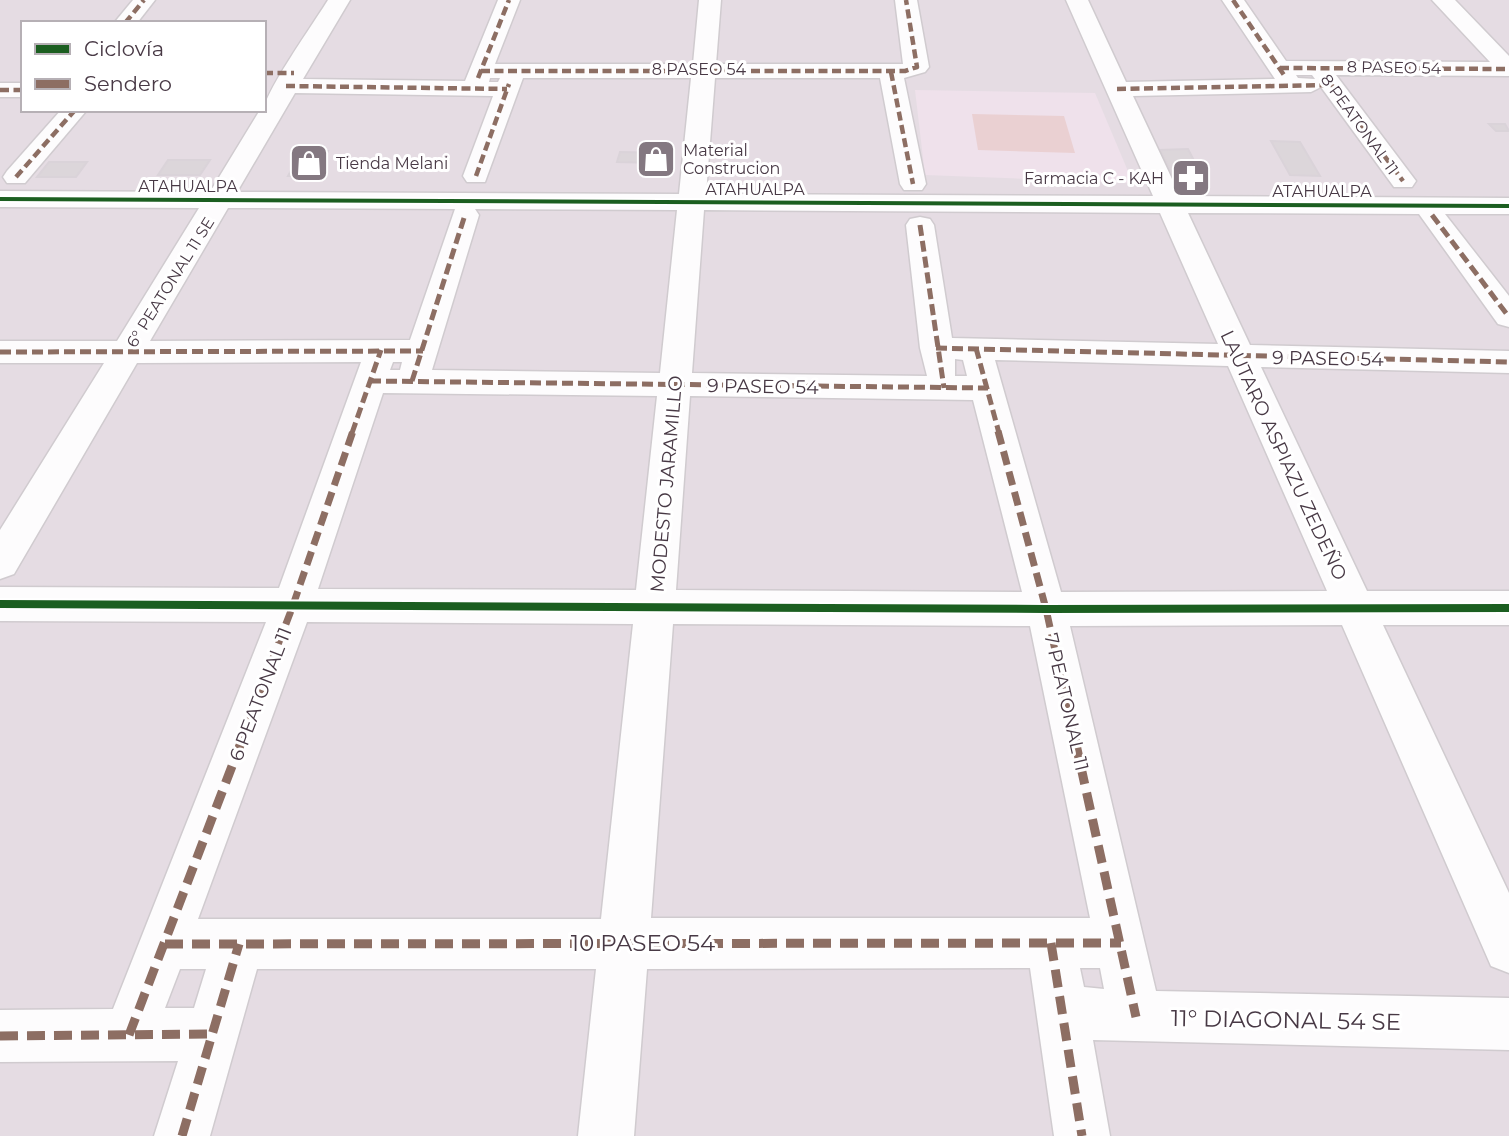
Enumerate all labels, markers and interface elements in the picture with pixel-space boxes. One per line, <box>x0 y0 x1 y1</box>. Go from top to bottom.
legend <box>21 21 266 112</box>
text: Ciclovía <box>84 36 164 61</box>
street label: 8 PASEO 54 <box>1347 57 1442 78</box>
street label: 8 PASEO 54 <box>652 60 747 79</box>
street label: 8 PEATONAL 11 <box>1317 70 1402 178</box>
text: Sendero <box>84 71 172 96</box>
shop icon: Material Construcion <box>635 138 677 180</box>
place label: Material Construcion <box>683 141 780 178</box>
shop icon: Tienda Melani <box>288 142 330 184</box>
place label: Tienda Melani <box>336 154 448 173</box>
pharmacy icon: Farmacia C - KAH <box>1170 157 1212 199</box>
place label: Farmacia C - KAH <box>1024 169 1164 188</box>
street label: ATAHUALPA <box>138 177 238 196</box>
street label: ATAHUALPA <box>705 180 805 199</box>
street label: ATAHUALPA <box>1272 182 1372 201</box>
street label: 6° PEATONAL 11 SE <box>123 214 218 351</box>
street label: LAUTARO ASPIAZU ZEDEÑO <box>1215 327 1352 584</box>
street label: 9 PASEO 54 <box>1272 346 1384 371</box>
street label: 9 PASEO 54 <box>707 374 819 399</box>
street label: MODESTO JARAMILLO <box>646 375 687 594</box>
street label: 6 PEATONAL 11 <box>224 624 297 764</box>
street label: 7 PEATONAL 11 <box>1039 631 1094 773</box>
street label: 10 PASEO 54 <box>571 929 715 957</box>
street label: 11° DIAGONAL 54 SE <box>1171 1004 1401 1036</box>

